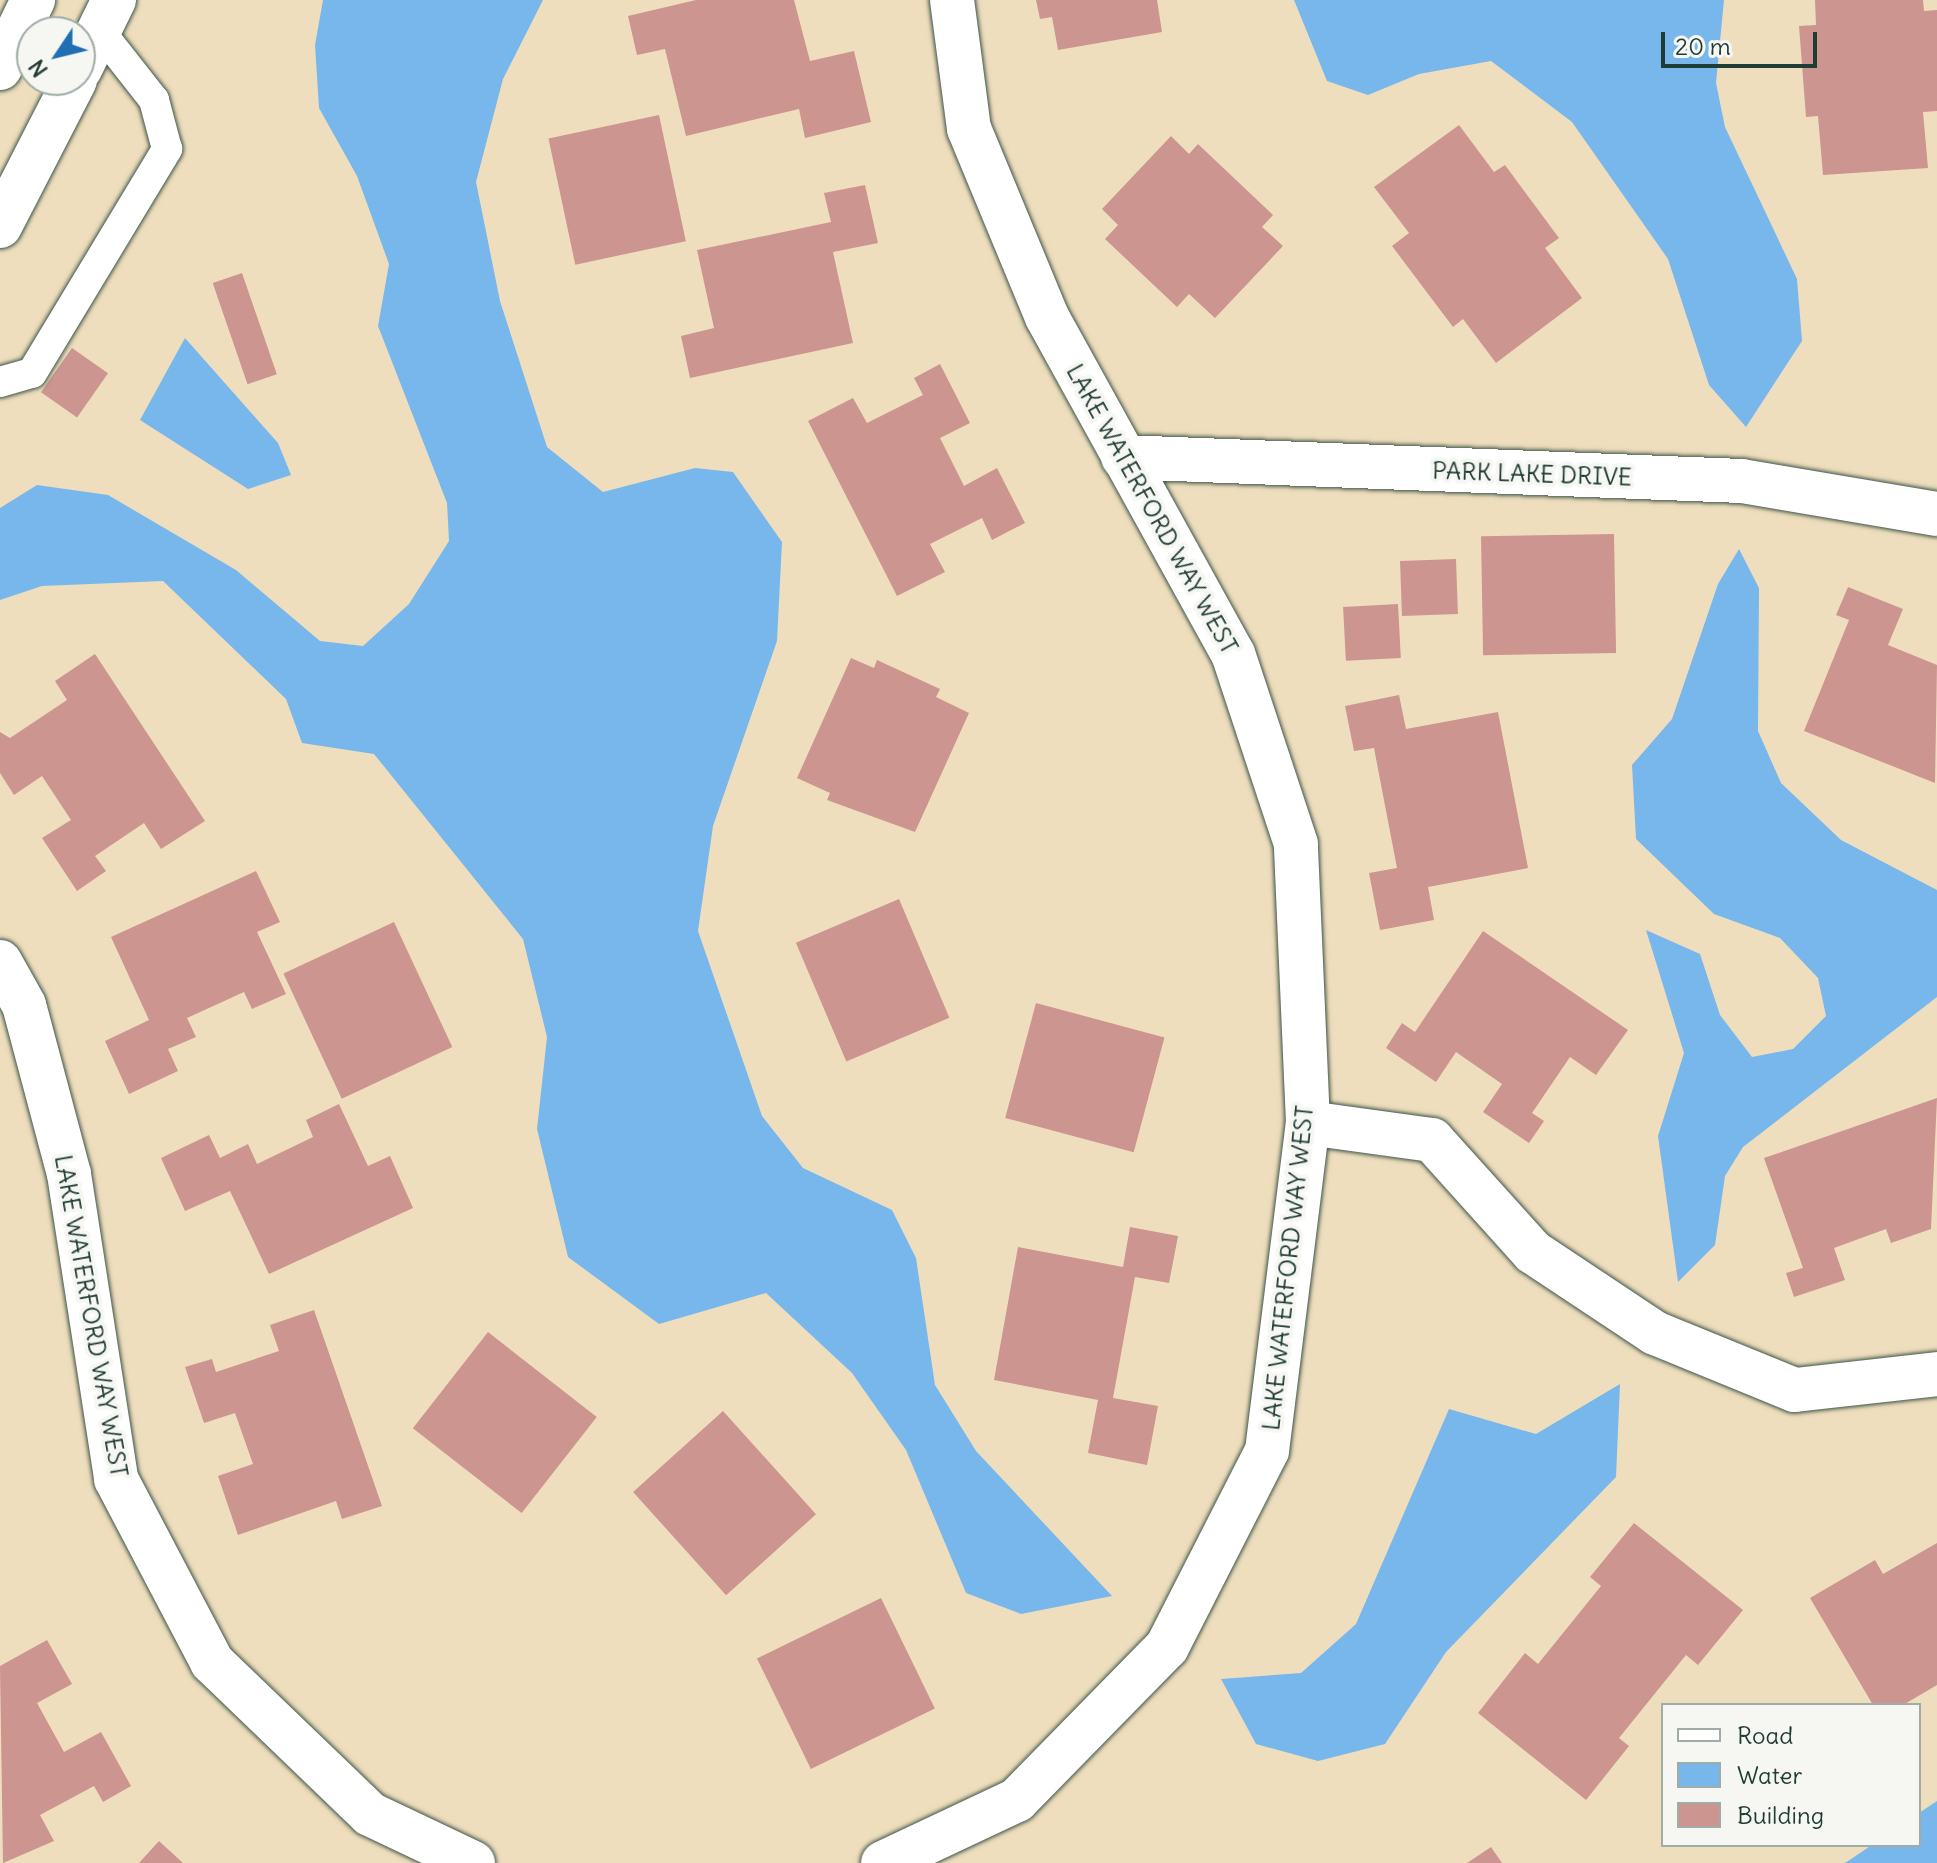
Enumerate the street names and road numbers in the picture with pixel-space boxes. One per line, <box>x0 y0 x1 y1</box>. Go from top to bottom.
street label: LAKE WATERFORD WAY WEST <box>1060 359 1244 659</box>
street label: PARK LAKE DRIVE <box>1432 456 1632 492</box>
street label: LAKE WATERFORD WAY WEST <box>1257 1104 1319 1432</box>
street label: LAKE WATERFORD WAY WEST <box>48 1153 134 1479</box>

